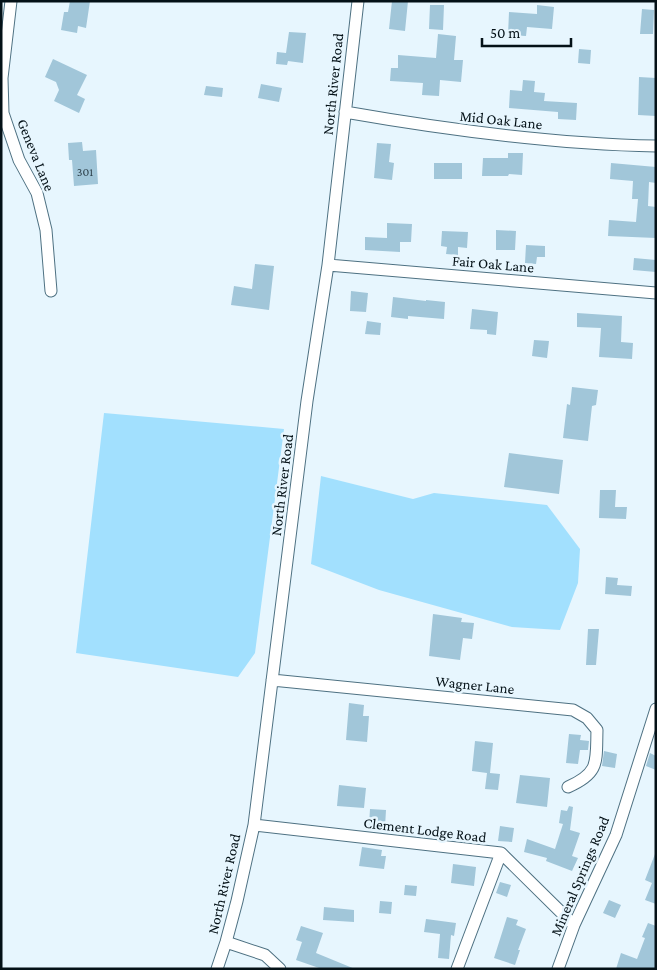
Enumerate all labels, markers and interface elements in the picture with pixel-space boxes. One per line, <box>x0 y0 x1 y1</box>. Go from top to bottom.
scale bar <box>482 15 571 47</box>
text: 50 m <box>490 25 520 41</box>
street label: North River Road <box>320 32 346 136</box>
street label: Mid Oak Lane <box>459 108 544 132</box>
street label: Geneva Lane <box>14 117 58 194</box>
house number: 301 <box>77 165 93 179</box>
street label: Fair Oak Lane <box>451 252 535 276</box>
street label: North River Road <box>268 433 296 537</box>
street label: Wagner Lane <box>435 673 516 698</box>
street label: Mineral Springs Road <box>548 814 613 939</box>
street label: Clement Lodge Road <box>363 815 487 846</box>
street label: North River Road <box>205 832 243 936</box>

